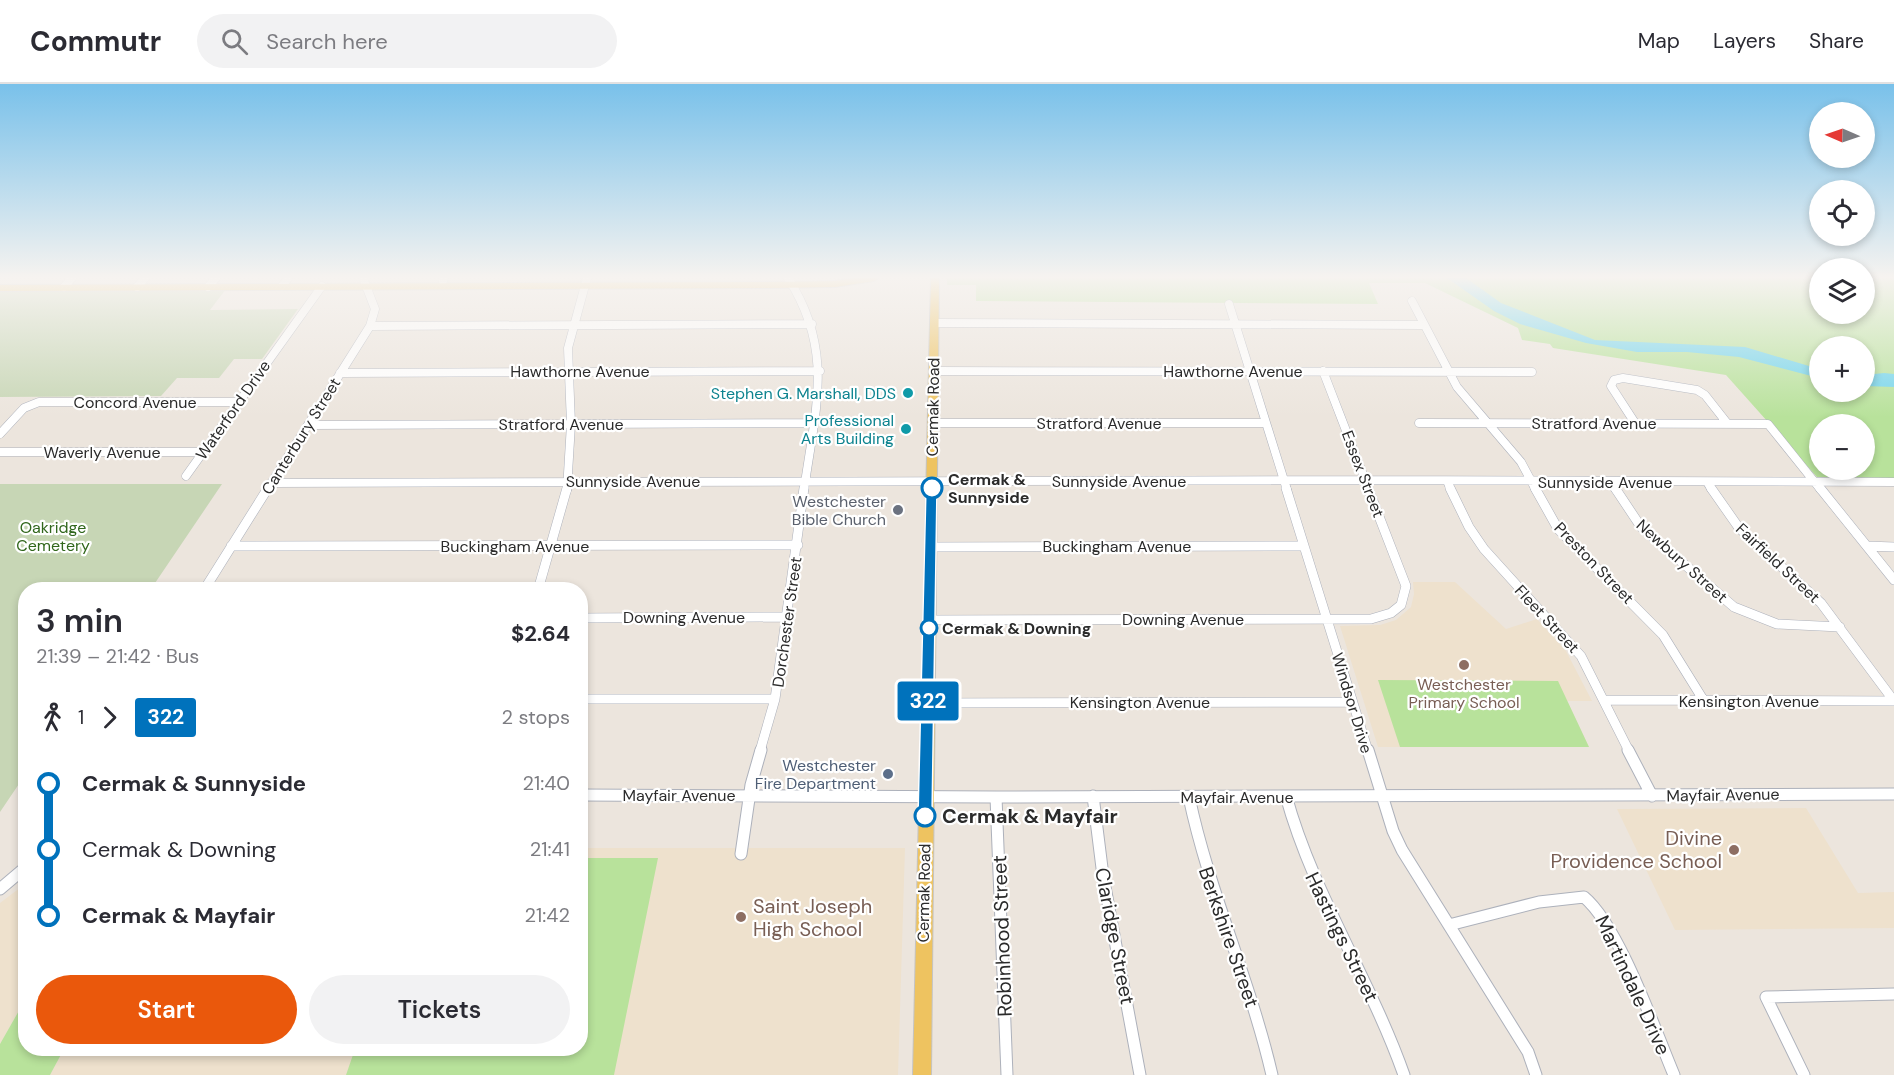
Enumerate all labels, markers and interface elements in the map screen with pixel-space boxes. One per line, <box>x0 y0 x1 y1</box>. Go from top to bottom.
search box <box>197 14 617 68</box>
text: Commutr <box>30 23 161 60</box>
icon: search <box>218 25 251 58</box>
text: Search here <box>266 27 388 56</box>
text: Map <box>1638 27 1680 55</box>
text: Layers <box>1713 27 1776 55</box>
text: Share <box>1809 27 1864 55</box>
north arrow <box>1809 102 1875 168</box>
map controls <box>1809 102 1875 480</box>
button: locate <box>1809 180 1875 246</box>
button: layers <box>1809 258 1875 324</box>
button: + <box>1809 336 1875 402</box>
street label: Waterford Drive <box>191 356 275 464</box>
street label: Cermak Road <box>922 357 944 457</box>
street label: Hawthorne Avenue <box>510 361 650 382</box>
street label: Hawthorne Avenue <box>1163 361 1303 382</box>
street label: Canterbury Street <box>257 374 345 498</box>
place label: Stephen G. Marshall, DDS <box>711 383 896 404</box>
marker: Stephen G. Marshall, DDS <box>901 386 915 400</box>
street label: Concord Avenue <box>73 392 197 413</box>
place label: Professional Arts Building <box>801 410 894 449</box>
street label: Stratford Avenue <box>1036 413 1162 434</box>
street label: Stratford Avenue <box>1531 413 1657 434</box>
street label: Stratford Avenue <box>498 414 624 435</box>
button: − <box>1809 414 1875 480</box>
marker: Professional Arts Building <box>899 422 913 436</box>
street label: Essex Street <box>1337 428 1389 520</box>
street label: Waverly Avenue <box>43 442 161 463</box>
place label: Cermak & Sunnyside <box>948 469 1029 508</box>
street label: Sunnyside Avenue <box>566 471 700 492</box>
street label: Sunnyside Avenue <box>1052 471 1186 492</box>
street label: Sunnyside Avenue <box>1538 472 1672 493</box>
marker: Cermak & Sunnyside <box>921 477 943 499</box>
place label: Westchester Bible Church <box>792 491 886 530</box>
marker: Westchester Bible Church <box>891 503 905 517</box>
street label: Newbury Street <box>1632 515 1732 607</box>
park label: Oakridge Cemetery <box>16 517 90 556</box>
street label: Preston Street <box>1550 518 1638 608</box>
street label: Fairfield Street <box>1731 519 1825 607</box>
street label: Buckingham Avenue <box>441 536 589 557</box>
street label: Buckingham Avenue <box>1043 536 1191 557</box>
street label: Dorchester Street <box>767 555 807 689</box>
street label: Fleet Street <box>1510 580 1584 658</box>
text: 3 min <box>36 599 123 642</box>
street label: Downing Avenue <box>623 607 745 628</box>
street label: Downing Avenue <box>1122 609 1244 630</box>
place label: Cermak & Downing <box>942 618 1091 639</box>
text: $2.64 <box>511 619 570 648</box>
marker: Cermak & Downing <box>920 619 938 637</box>
text: 21:39 – 21:42 · Bus <box>36 643 199 669</box>
street label: Windsor Drive <box>1327 650 1377 756</box>
marker: Westchester Primary School <box>1457 658 1471 672</box>
place label: Westchester Primary School <box>1408 674 1520 713</box>
line badge: 322 <box>894 682 962 720</box>
text: 322 <box>910 687 946 715</box>
street label: Kensington Avenue <box>1679 691 1819 712</box>
street label: Kensington Avenue <box>1070 692 1210 713</box>
icon: walk <box>36 701 69 734</box>
icon: forward <box>93 701 126 734</box>
text: 322 <box>147 703 184 731</box>
text: 1 <box>78 704 84 730</box>
text: 2 stops <box>502 704 570 730</box>
place label: Westchester Fire Department <box>755 755 876 794</box>
marker: Westchester Fire Department <box>881 767 895 781</box>
text: Cermak & Sunnyside <box>82 769 306 798</box>
text: 21:40 <box>522 770 570 796</box>
street label: Mayfair Avenue <box>1666 784 1780 806</box>
street label: Mayfair Avenue <box>622 785 736 806</box>
street label: Mayfair Avenue <box>1180 787 1294 808</box>
place label: Cermak & Mayfair <box>942 803 1118 829</box>
marker: Cermak & Mayfair <box>914 805 936 827</box>
place label: Divine Providence School <box>1550 825 1722 874</box>
text: Cermak & Downing <box>82 835 276 864</box>
text: 21:41 <box>530 836 570 862</box>
street label: Cermak Road <box>913 843 935 943</box>
marker: Divine Providence School <box>1727 843 1741 857</box>
street label: Robinhood Street <box>986 855 1018 1017</box>
street label: Berkshire Street <box>1193 863 1265 1011</box>
street label: Claridge Street <box>1089 866 1141 1007</box>
street label: Hastings Street <box>1299 868 1385 1006</box>
place label: Saint Joseph High School <box>753 893 872 942</box>
text: Cermak & Mayfair <box>82 901 275 930</box>
text: 21:42 <box>525 902 570 928</box>
marker: Saint Joseph High School <box>734 910 748 924</box>
street label: Martindale Drive <box>1589 911 1677 1059</box>
button: Start <box>36 975 297 1044</box>
button: Tickets <box>309 975 570 1044</box>

